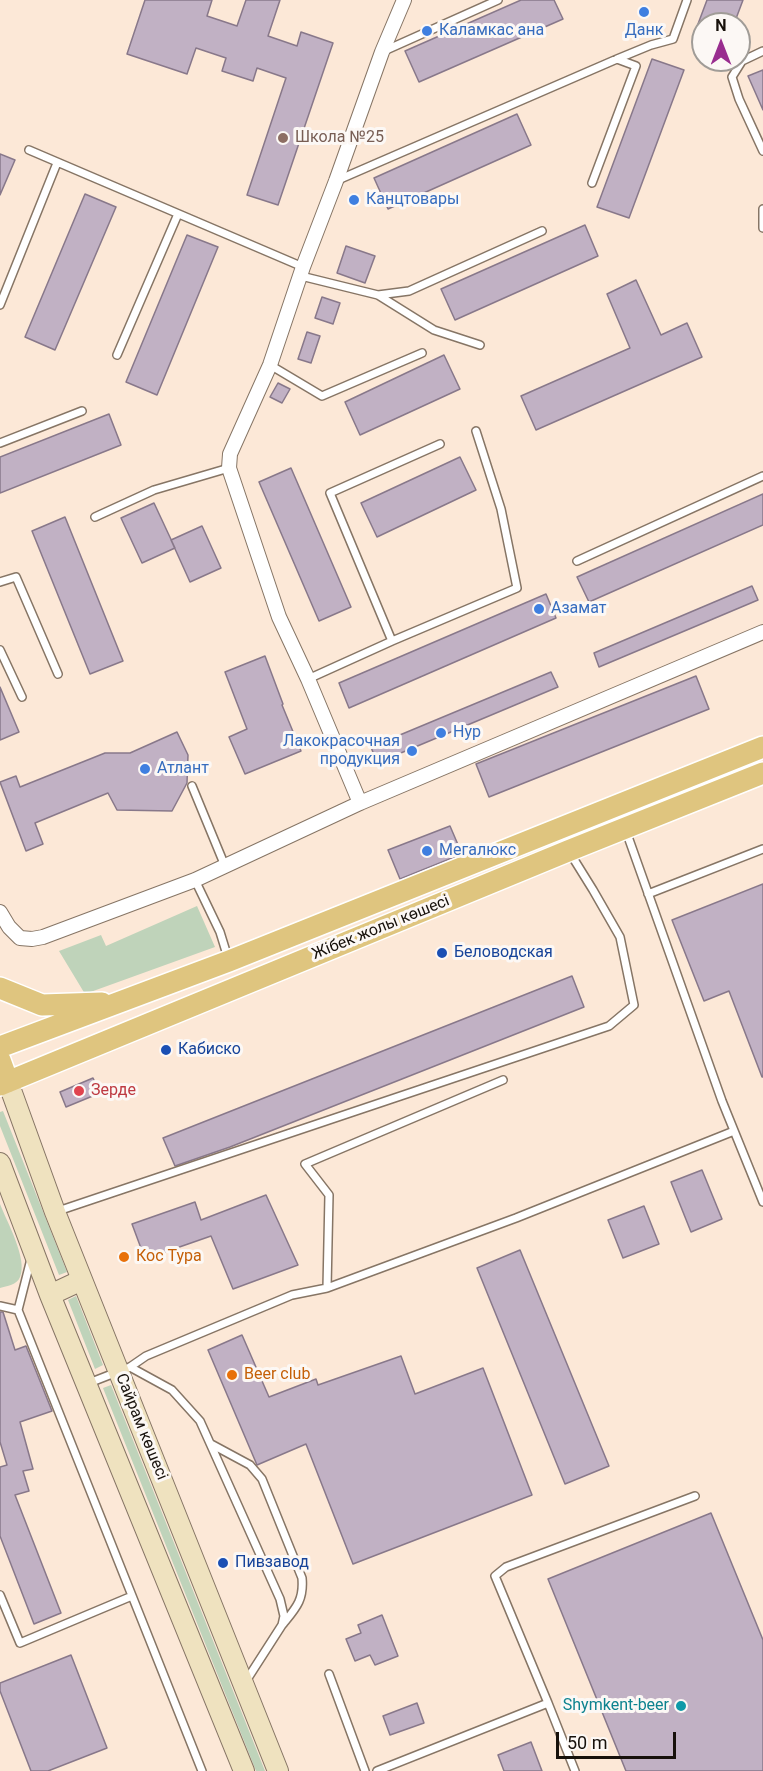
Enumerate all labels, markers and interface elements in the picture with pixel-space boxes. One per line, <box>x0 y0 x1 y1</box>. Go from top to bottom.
marker: Данк <box>637 5 651 19</box>
north arrow <box>691 12 751 72</box>
text: N <box>715 16 727 35</box>
place label: Каламкас ана <box>439 21 544 41</box>
place label: Данк <box>625 21 663 41</box>
marker: Каламкас ана <box>420 24 434 38</box>
place label: Школа №25 <box>295 128 384 148</box>
marker: Школа №25 <box>276 131 290 145</box>
place label: Канцтовары <box>366 190 459 210</box>
marker: Канцтовары <box>347 193 361 207</box>
place label: Азамат <box>551 599 606 619</box>
marker: Азамат <box>532 602 546 616</box>
place label: Нур <box>453 723 481 743</box>
marker: Нур <box>434 726 448 740</box>
place label: Лакокрасочная продукция <box>283 732 400 770</box>
marker: Лакокрасочная продукция <box>405 744 419 758</box>
place label: Атлант <box>157 759 209 779</box>
marker: Атлант <box>138 762 152 776</box>
place label: Мегалюкс <box>439 841 516 861</box>
marker: Мегалюкс <box>420 844 434 858</box>
street label: Жібек жолы көшесі <box>310 892 452 964</box>
place label: Беловодская <box>454 943 553 963</box>
marker: Беловодская <box>435 946 449 960</box>
place label: Кабиско <box>178 1040 241 1060</box>
marker: Кабиско <box>159 1043 173 1057</box>
place label: Зерде <box>91 1081 136 1101</box>
marker: Зерде <box>72 1084 86 1098</box>
place label: Кос Тура <box>136 1247 202 1267</box>
marker: Кос Тура <box>117 1250 131 1264</box>
place label: Beer club <box>244 1365 310 1385</box>
marker: Beer club <box>225 1368 239 1382</box>
street label: Сайрам көшесі <box>111 1371 171 1483</box>
place label: Пивзавод <box>235 1553 309 1573</box>
marker: Пивзавод <box>216 1556 230 1570</box>
place label: Shymkent-beer <box>563 1696 669 1716</box>
marker: Shymkent-beer <box>674 1699 688 1713</box>
scale bar <box>559 1720 679 1758</box>
text: 50 m <box>567 1732 607 1753</box>

